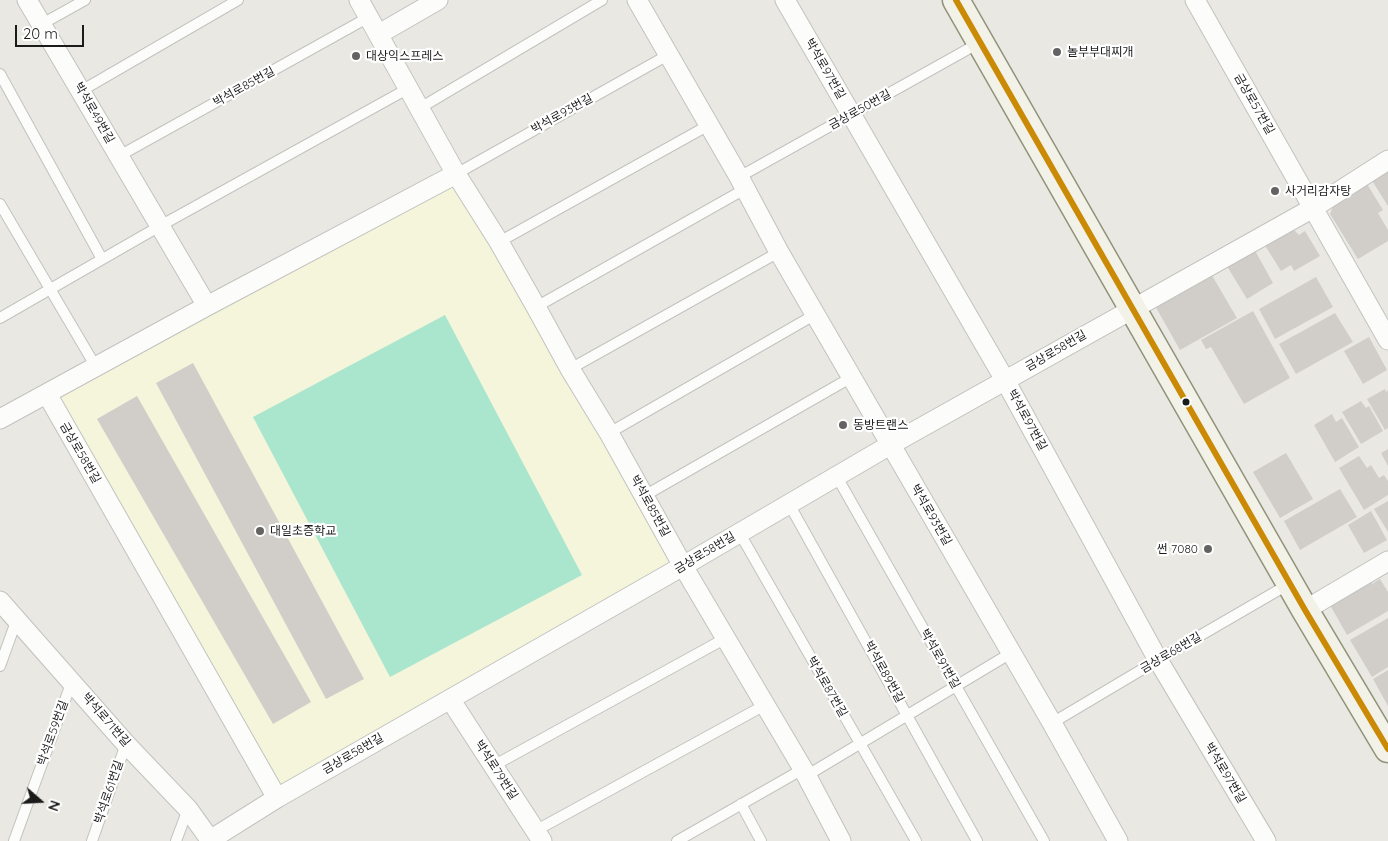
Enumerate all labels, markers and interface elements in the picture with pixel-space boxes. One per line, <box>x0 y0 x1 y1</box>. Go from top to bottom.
scale bar <box>18 15 86 47</box>
text: 20 m <box>23 24 58 43</box>
street label: 박석로97번길 <box>802 36 848 102</box>
place label: 놀부부대찌개 <box>1067 45 1133 59</box>
marker: 놀부부대찌개 <box>1051 46 1063 58</box>
place label: 대상익스프레스 <box>366 49 443 63</box>
marker: 대상익스프레스 <box>350 50 362 62</box>
street label: 박석로85번길 <box>211 64 277 110</box>
street label: 금상로57번길 <box>1231 71 1277 137</box>
street label: 박석로49번길 <box>71 80 117 146</box>
street label: 금상로50번길 <box>826 87 894 133</box>
street label: 박석로93번길 <box>529 91 595 137</box>
place label: 사거리감자탕 <box>1285 184 1351 198</box>
marker: 사거리감자탕 <box>1269 185 1281 197</box>
street label: 금상로58번길 <box>1023 328 1089 374</box>
street label: 박석로97번길 <box>1004 387 1050 453</box>
unlabelled marker <box>1181 397 1191 407</box>
place label: 동방트랜스 <box>853 418 908 432</box>
marker: 동방트랜스 <box>837 419 849 431</box>
street label: 금상로58번길 <box>57 420 103 486</box>
street label: 박석로85번길 <box>627 473 673 539</box>
street label: 박석로93번길 <box>908 482 954 548</box>
place label: 대일초증학교 <box>270 524 336 538</box>
marker: 대일초증학교 <box>254 525 266 537</box>
street label: 금상로58번길 <box>672 529 738 577</box>
place label: 썬 7080 <box>1157 542 1198 556</box>
marker: 썬 7080 <box>1202 543 1214 555</box>
street label: 박석로91번길 <box>917 627 963 691</box>
street label: 금상로68번길 <box>1138 630 1204 676</box>
street label: 박석로89번길 <box>861 639 907 705</box>
street label: 박석로87번길 <box>804 654 850 720</box>
street label: 박석로71번길 <box>79 690 133 750</box>
street label: 박석로59번길 <box>35 698 71 768</box>
street label: 금상로58번길 <box>320 731 386 777</box>
street label: 박석로79번길 <box>471 738 521 802</box>
street label: 박석로97번길 <box>1201 740 1249 806</box>
street label: 박석로61번길 <box>91 758 127 826</box>
north arrow <box>15 776 65 826</box>
text: N <box>44 798 64 814</box>

